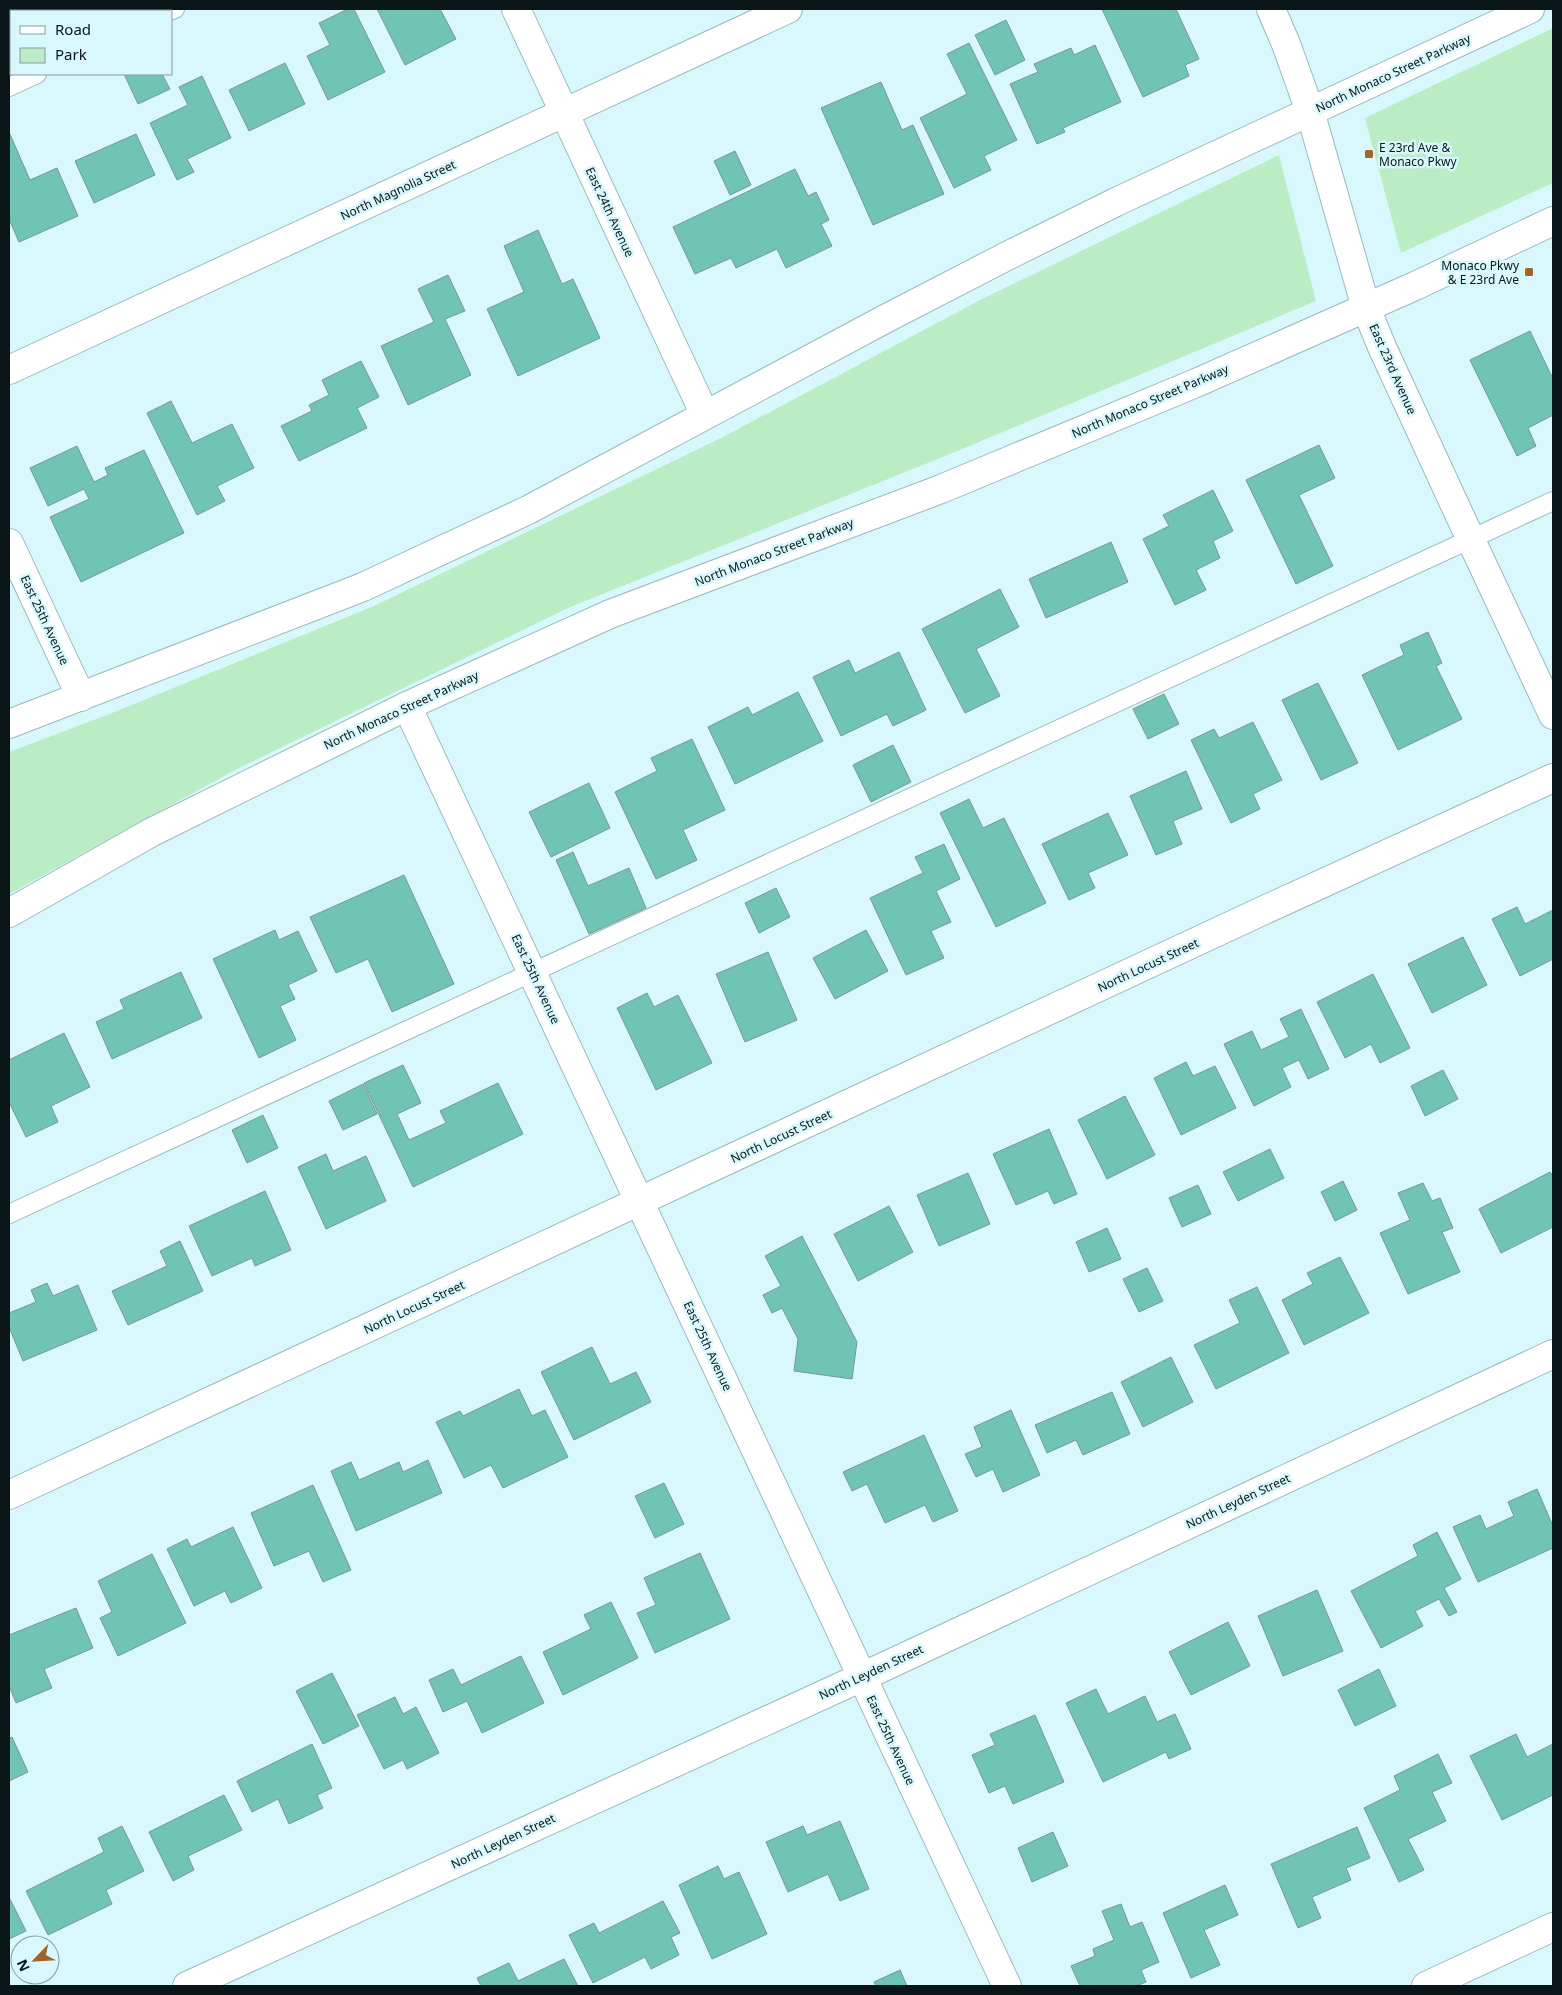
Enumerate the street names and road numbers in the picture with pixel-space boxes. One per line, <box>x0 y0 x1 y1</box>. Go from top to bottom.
street label: North Monaco Street Parkway <box>1313 29 1474 116</box>
street label: North Magnolia Street <box>338 156 459 224</box>
street label: East 24th Avenue <box>582 164 638 260</box>
street label: East 23rd Avenue <box>1365 321 1421 417</box>
street label: North Monaco Street Parkway <box>1069 360 1232 442</box>
street label: North Monaco Street Parkway <box>692 513 857 590</box>
street label: East 25th Avenue <box>17 572 73 668</box>
street label: North Monaco Street Parkway <box>321 666 482 753</box>
street label: East 25th Avenue <box>508 931 564 1027</box>
street label: North Locust Street <box>1095 934 1202 996</box>
street label: North Locust Street <box>728 1105 835 1167</box>
street label: North Locust Street <box>361 1276 468 1338</box>
street label: East 25th Avenue <box>680 1298 736 1394</box>
street label: North Leyden Street <box>1183 1469 1294 1533</box>
street label: North Leyden Street <box>816 1640 927 1704</box>
street label: East 25th Avenue <box>863 1692 919 1788</box>
street label: North Leyden Street <box>448 1809 559 1873</box>

